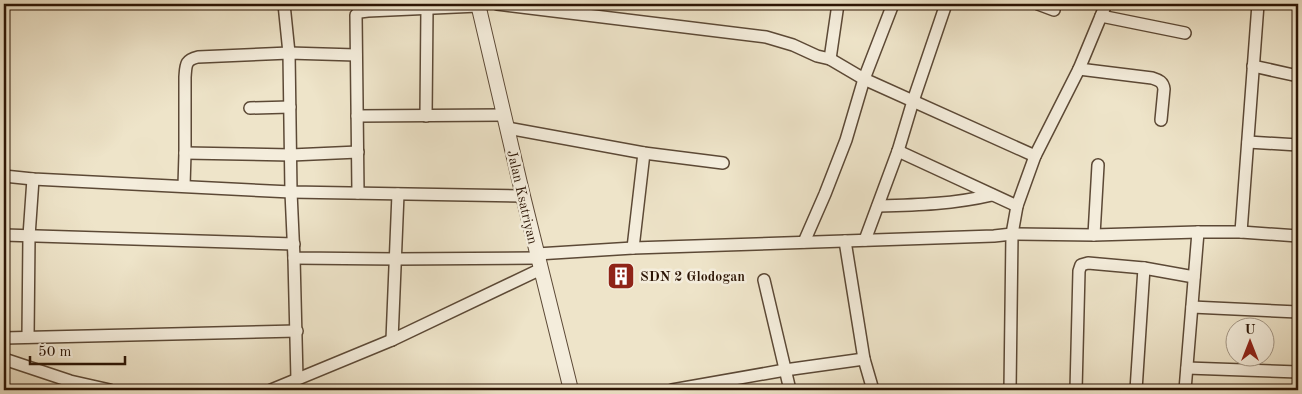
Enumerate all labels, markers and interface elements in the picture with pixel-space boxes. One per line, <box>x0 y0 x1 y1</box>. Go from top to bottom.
street label: Jalan Ksatriyan <box>504 149 540 246</box>
building icon: SDN 2 Glodogan <box>606 261 636 291</box>
place label: SDN 2 Glodogan <box>640 270 745 284</box>
north arrow <box>1224 316 1274 366</box>
text: U <box>1244 323 1256 337</box>
scale bar <box>30 334 125 366</box>
text: 50 m <box>38 345 72 360</box>

